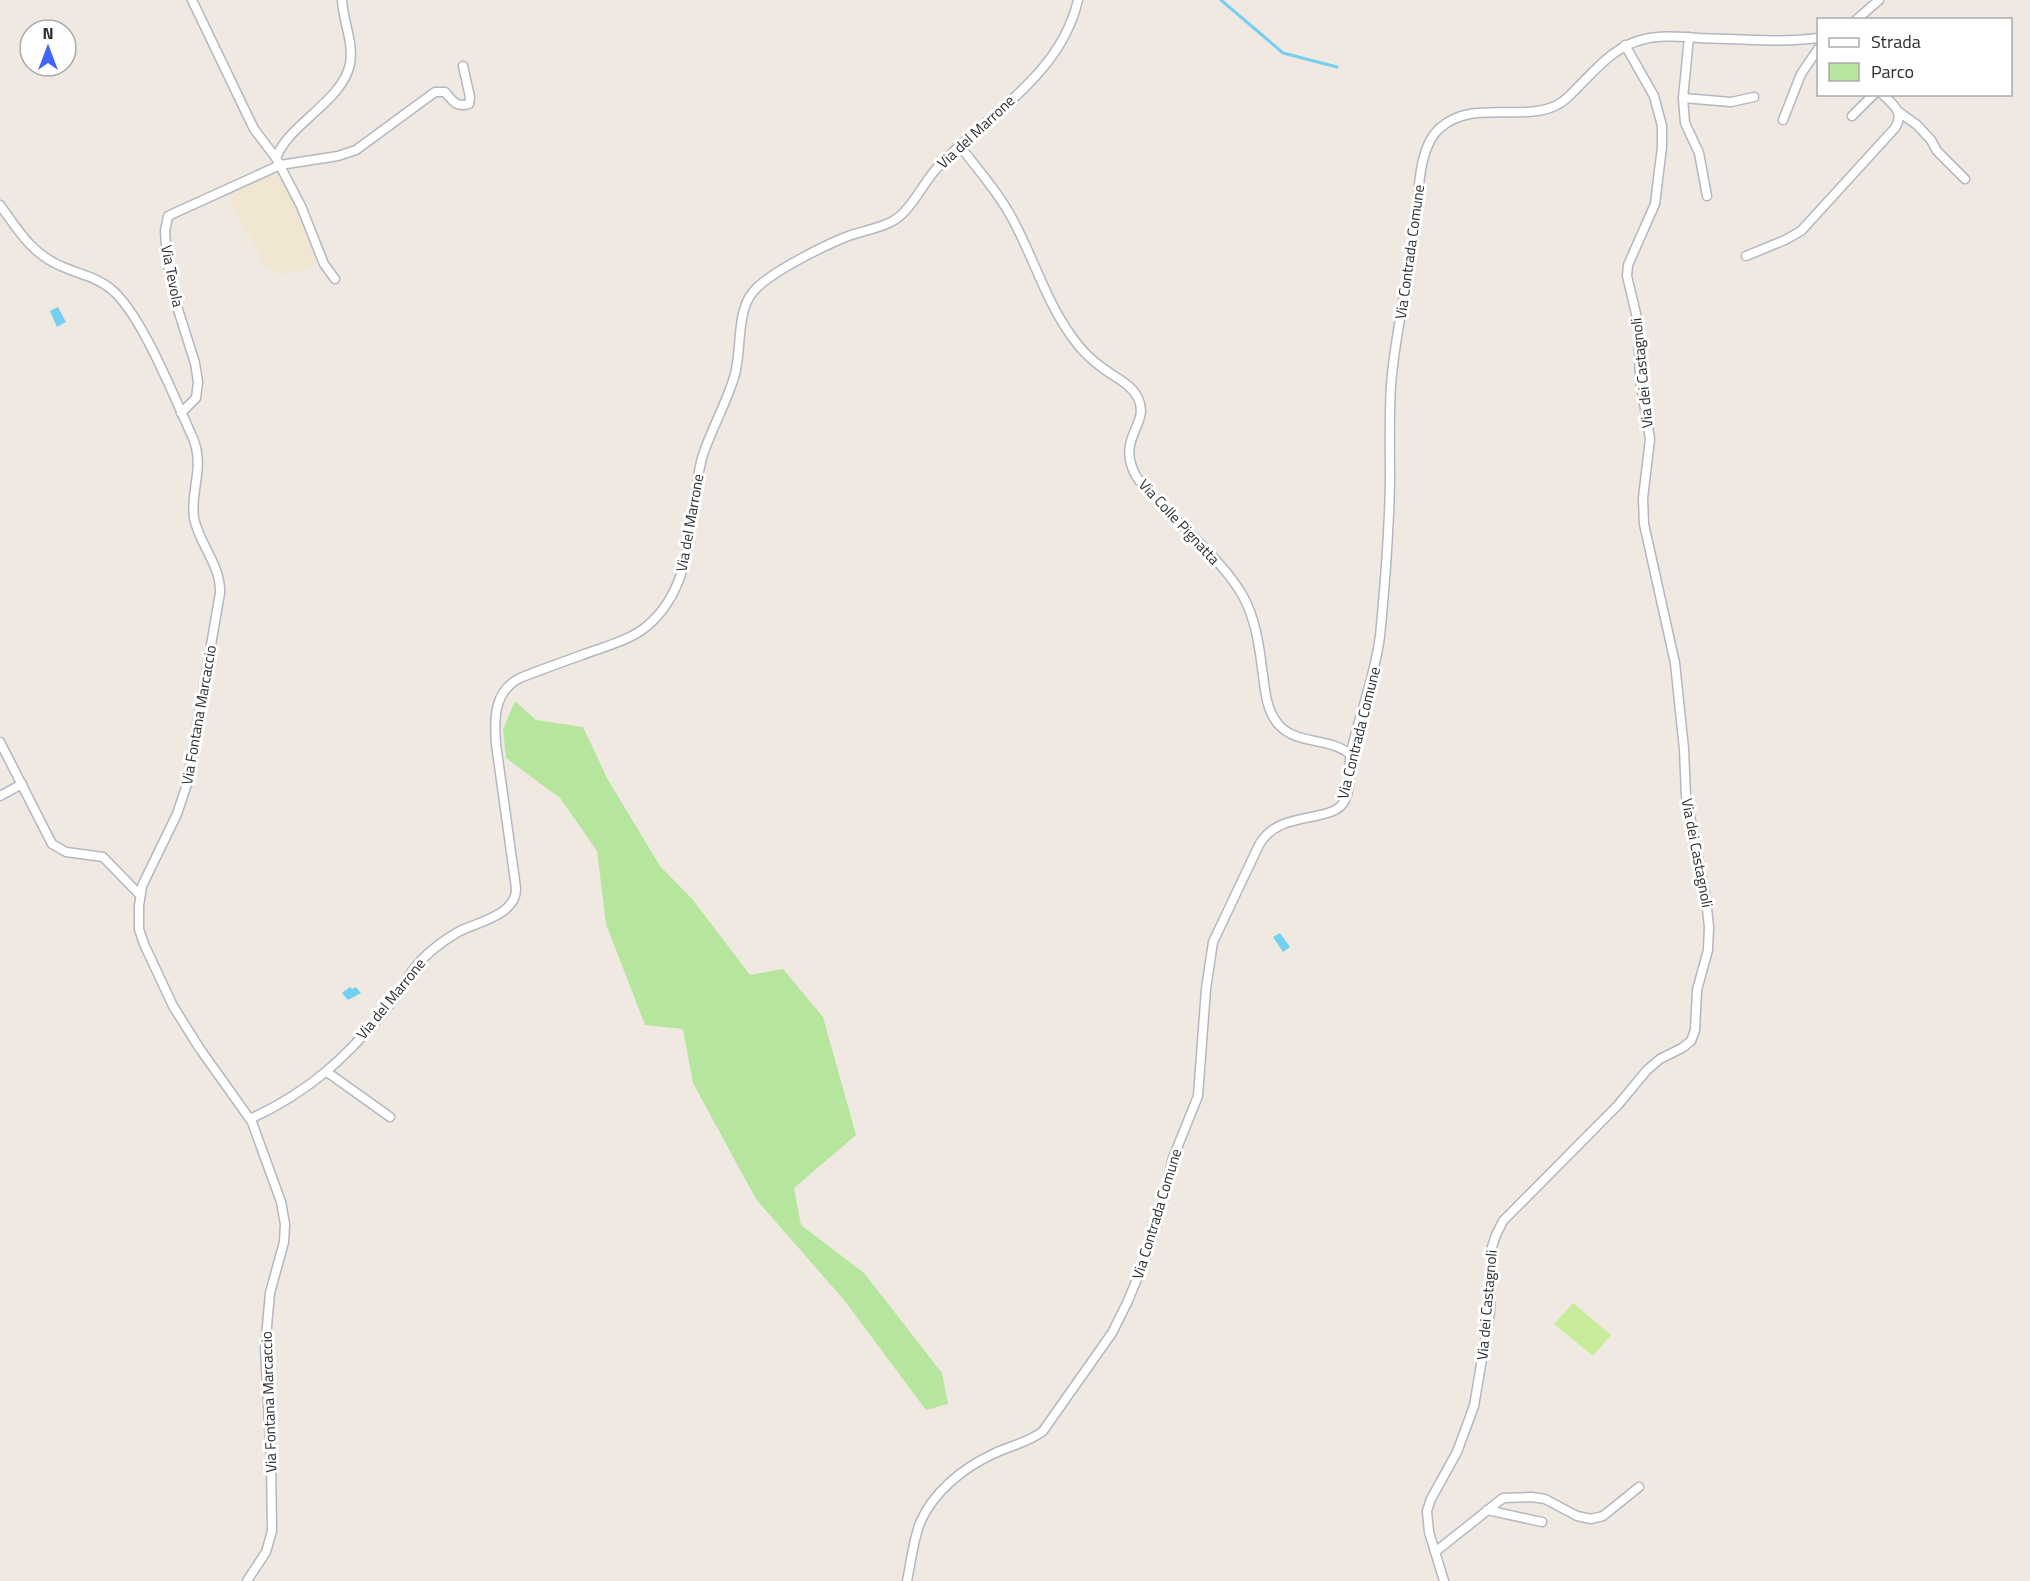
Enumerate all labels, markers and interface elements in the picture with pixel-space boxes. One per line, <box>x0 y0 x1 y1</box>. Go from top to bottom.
north arrow <box>18 18 78 78</box>
legend <box>1817 18 2012 96</box>
text: N <box>42 21 54 45</box>
text: Strada <box>1871 28 1921 55</box>
text: Parco <box>1871 58 1914 85</box>
street label: Via del Marrone <box>932 89 1020 174</box>
street label: Via Contrada Comune <box>1389 183 1430 321</box>
street label: Via Tevola <box>155 243 190 309</box>
street label: Via dei Castagnoli <box>1624 317 1659 429</box>
street label: Via del Marrone <box>670 472 709 574</box>
street label: Via Colle Pignatta <box>1133 474 1226 570</box>
street label: Via Fontana Marcaccio <box>175 643 222 787</box>
street label: Via Contrada Comune <box>1331 664 1386 801</box>
street label: Via dei Castagnoli <box>1676 796 1719 909</box>
street label: Via del Marrone <box>351 953 431 1044</box>
street label: Via Contrada Comune <box>1126 1146 1187 1282</box>
street label: Via dei Castagnoli <box>1470 1249 1503 1361</box>
street label: Via Fontana Marcaccio <box>255 1331 282 1473</box>

